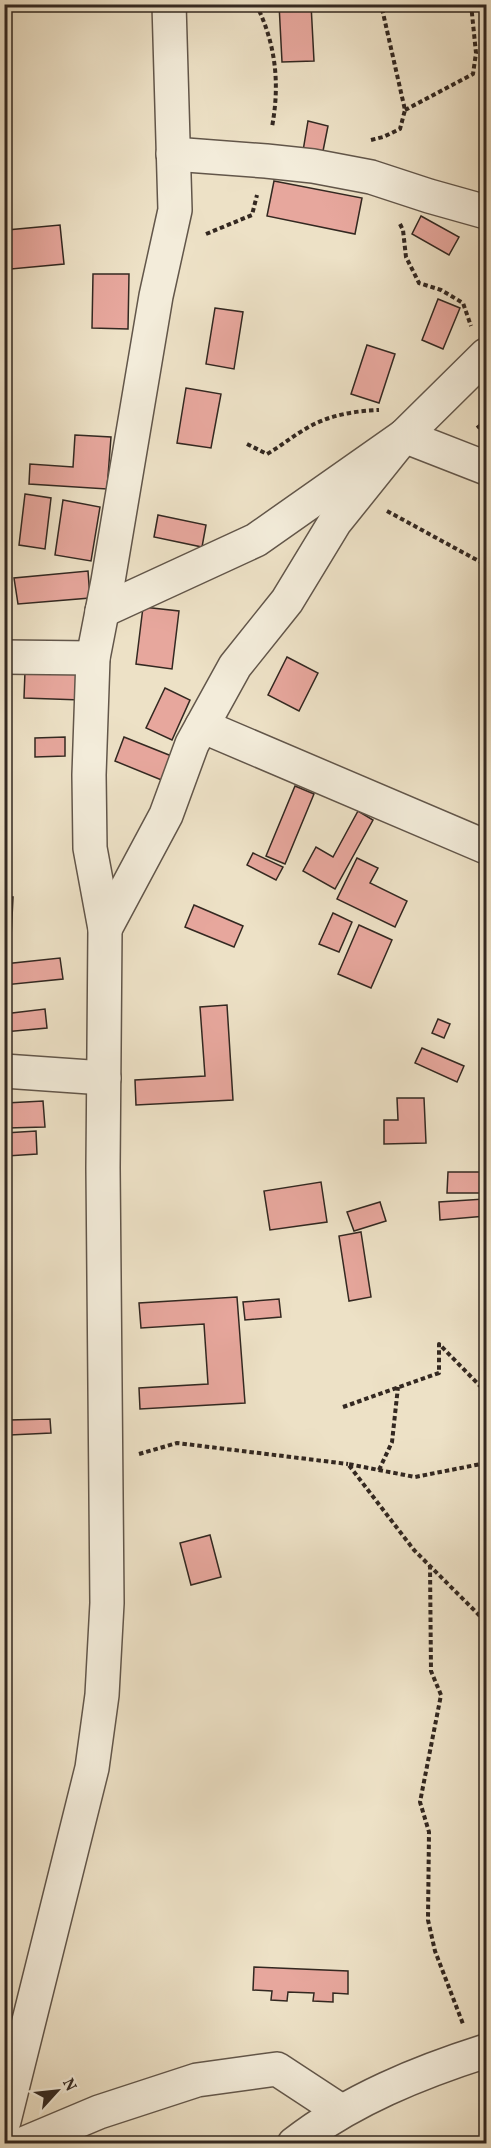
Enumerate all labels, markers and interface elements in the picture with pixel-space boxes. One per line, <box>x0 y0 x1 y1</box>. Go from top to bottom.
north arrow <box>27 2061 87 2121</box>
text: N <box>56 2075 81 2096</box>

